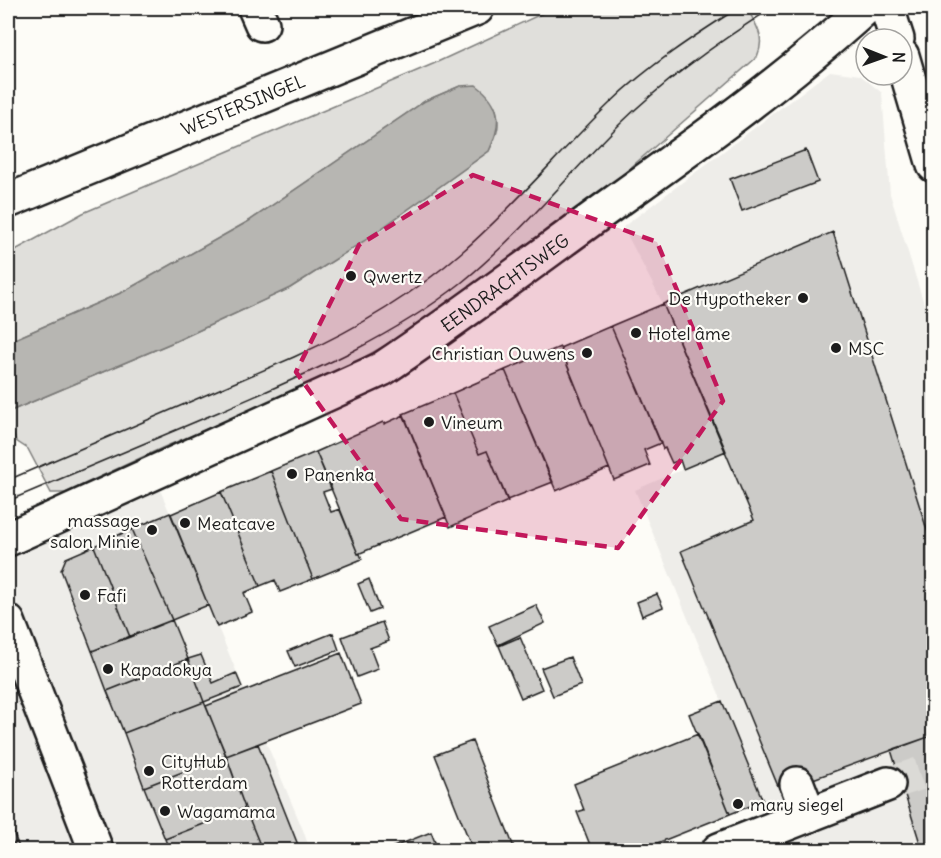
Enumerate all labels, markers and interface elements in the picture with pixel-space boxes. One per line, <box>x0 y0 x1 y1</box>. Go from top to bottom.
north arrow <box>854 27 914 87</box>
text: N <box>889 52 909 63</box>
street label: WESTERSINGEL <box>177 69 309 140</box>
street label: EENDRACHTSWEG <box>436 228 573 337</box>
place label: Qwertz <box>363 265 423 288</box>
marker: Qwertz <box>344 269 358 283</box>
place label: De Hypotheker <box>669 287 792 310</box>
marker: De Hypotheker <box>796 291 810 305</box>
place label: Hotel âme <box>648 322 731 345</box>
marker: Hotel âme <box>629 326 643 340</box>
place label: MSC <box>848 337 885 360</box>
marker: MSC <box>829 341 843 355</box>
place label: Christian Ouwens <box>431 342 575 365</box>
marker: Christian Ouwens <box>580 346 594 360</box>
place label: Vineum <box>441 411 503 434</box>
marker: Vineum <box>422 415 436 429</box>
place label: Panenka <box>304 463 375 486</box>
marker: Panenka <box>285 467 299 481</box>
place label: massage salon Minie <box>50 509 140 553</box>
place label: Meatcave <box>197 512 275 535</box>
marker: Meatcave <box>178 516 192 530</box>
marker: massage salon Minie <box>145 523 159 537</box>
place label: Fafi <box>97 584 127 607</box>
marker: Fafi <box>78 588 92 602</box>
place label: Kapadokya <box>120 658 212 681</box>
marker: Kapadokya <box>101 662 115 676</box>
place label: CityHub Rotterdam <box>161 750 248 794</box>
marker: CityHub Rotterdam <box>142 764 156 778</box>
place label: mary siegel <box>750 793 844 816</box>
marker: mary siegel <box>731 797 745 811</box>
place label: Wagamama <box>177 800 275 823</box>
marker: Wagamama <box>158 804 172 818</box>

